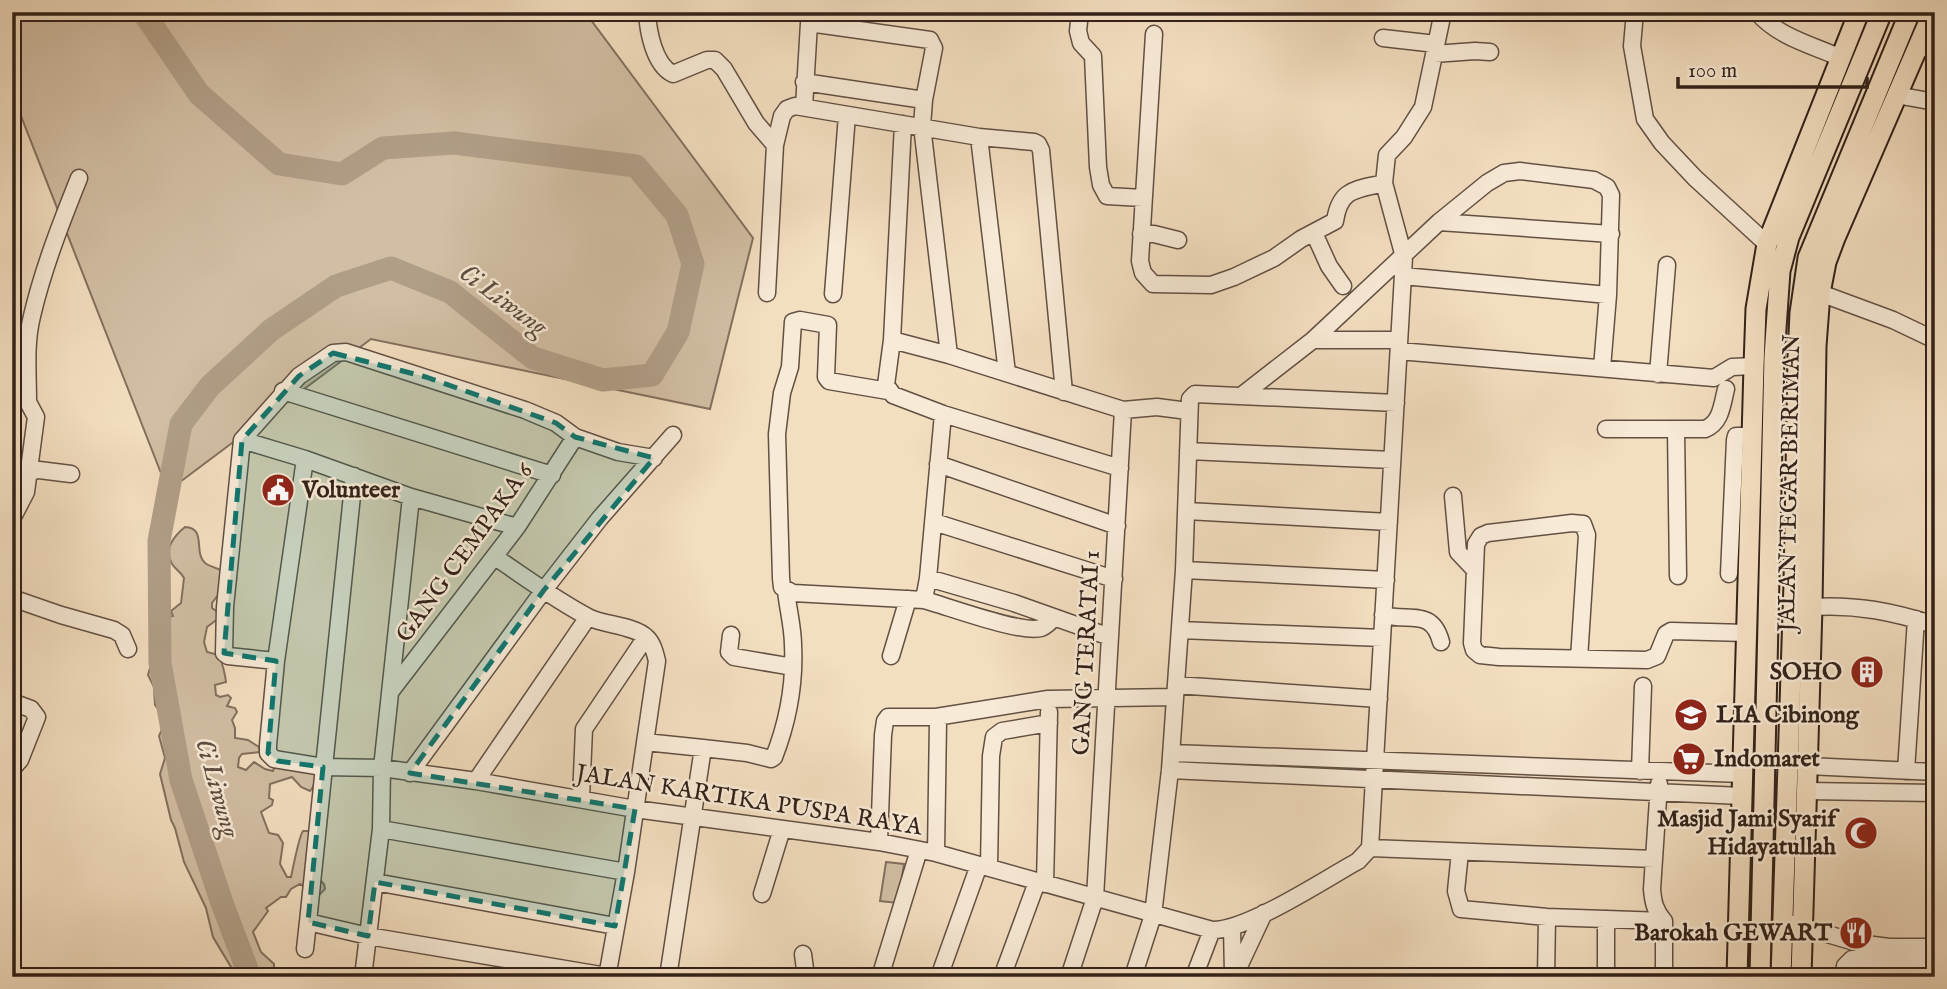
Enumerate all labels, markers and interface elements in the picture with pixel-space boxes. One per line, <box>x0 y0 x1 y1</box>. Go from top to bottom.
scale bar <box>1678 46 1867 90</box>
text: 100 m <box>1688 58 1737 85</box>
water label: Ci Liwung <box>452 257 555 345</box>
street label: JALAN TEGAR BERIMAN <box>1772 334 1808 635</box>
street label: GANG CEMPAKA 6 <box>389 456 541 649</box>
public building icon: Volunteer <box>259 471 297 509</box>
place label: Volunteer <box>301 475 400 506</box>
street label: GANG TERATAI 1 <box>1066 550 1108 756</box>
building icon: SOHO <box>1848 653 1886 691</box>
place label: SOHO <box>1770 657 1842 688</box>
school or university icon: LIA Cibinong <box>1672 696 1710 734</box>
place label: LIA Cibinong <box>1716 700 1860 731</box>
water label: Ci Liwung <box>186 735 247 843</box>
supermarket icon: Indomaret <box>1670 740 1708 778</box>
place label: Indomaret <box>1714 744 1821 775</box>
street label: JALAN KARTIKA PUSPA RAYA <box>571 758 925 844</box>
place label: Masjid Jami Syarif Hidayatullah <box>1657 804 1840 863</box>
mosque icon: Masjid Jami Syarif Hidayatullah <box>1842 814 1880 852</box>
restaurant icon: Barokah GEWART <box>1837 914 1875 952</box>
place label: Barokah GEWART <box>1634 918 1833 949</box>

